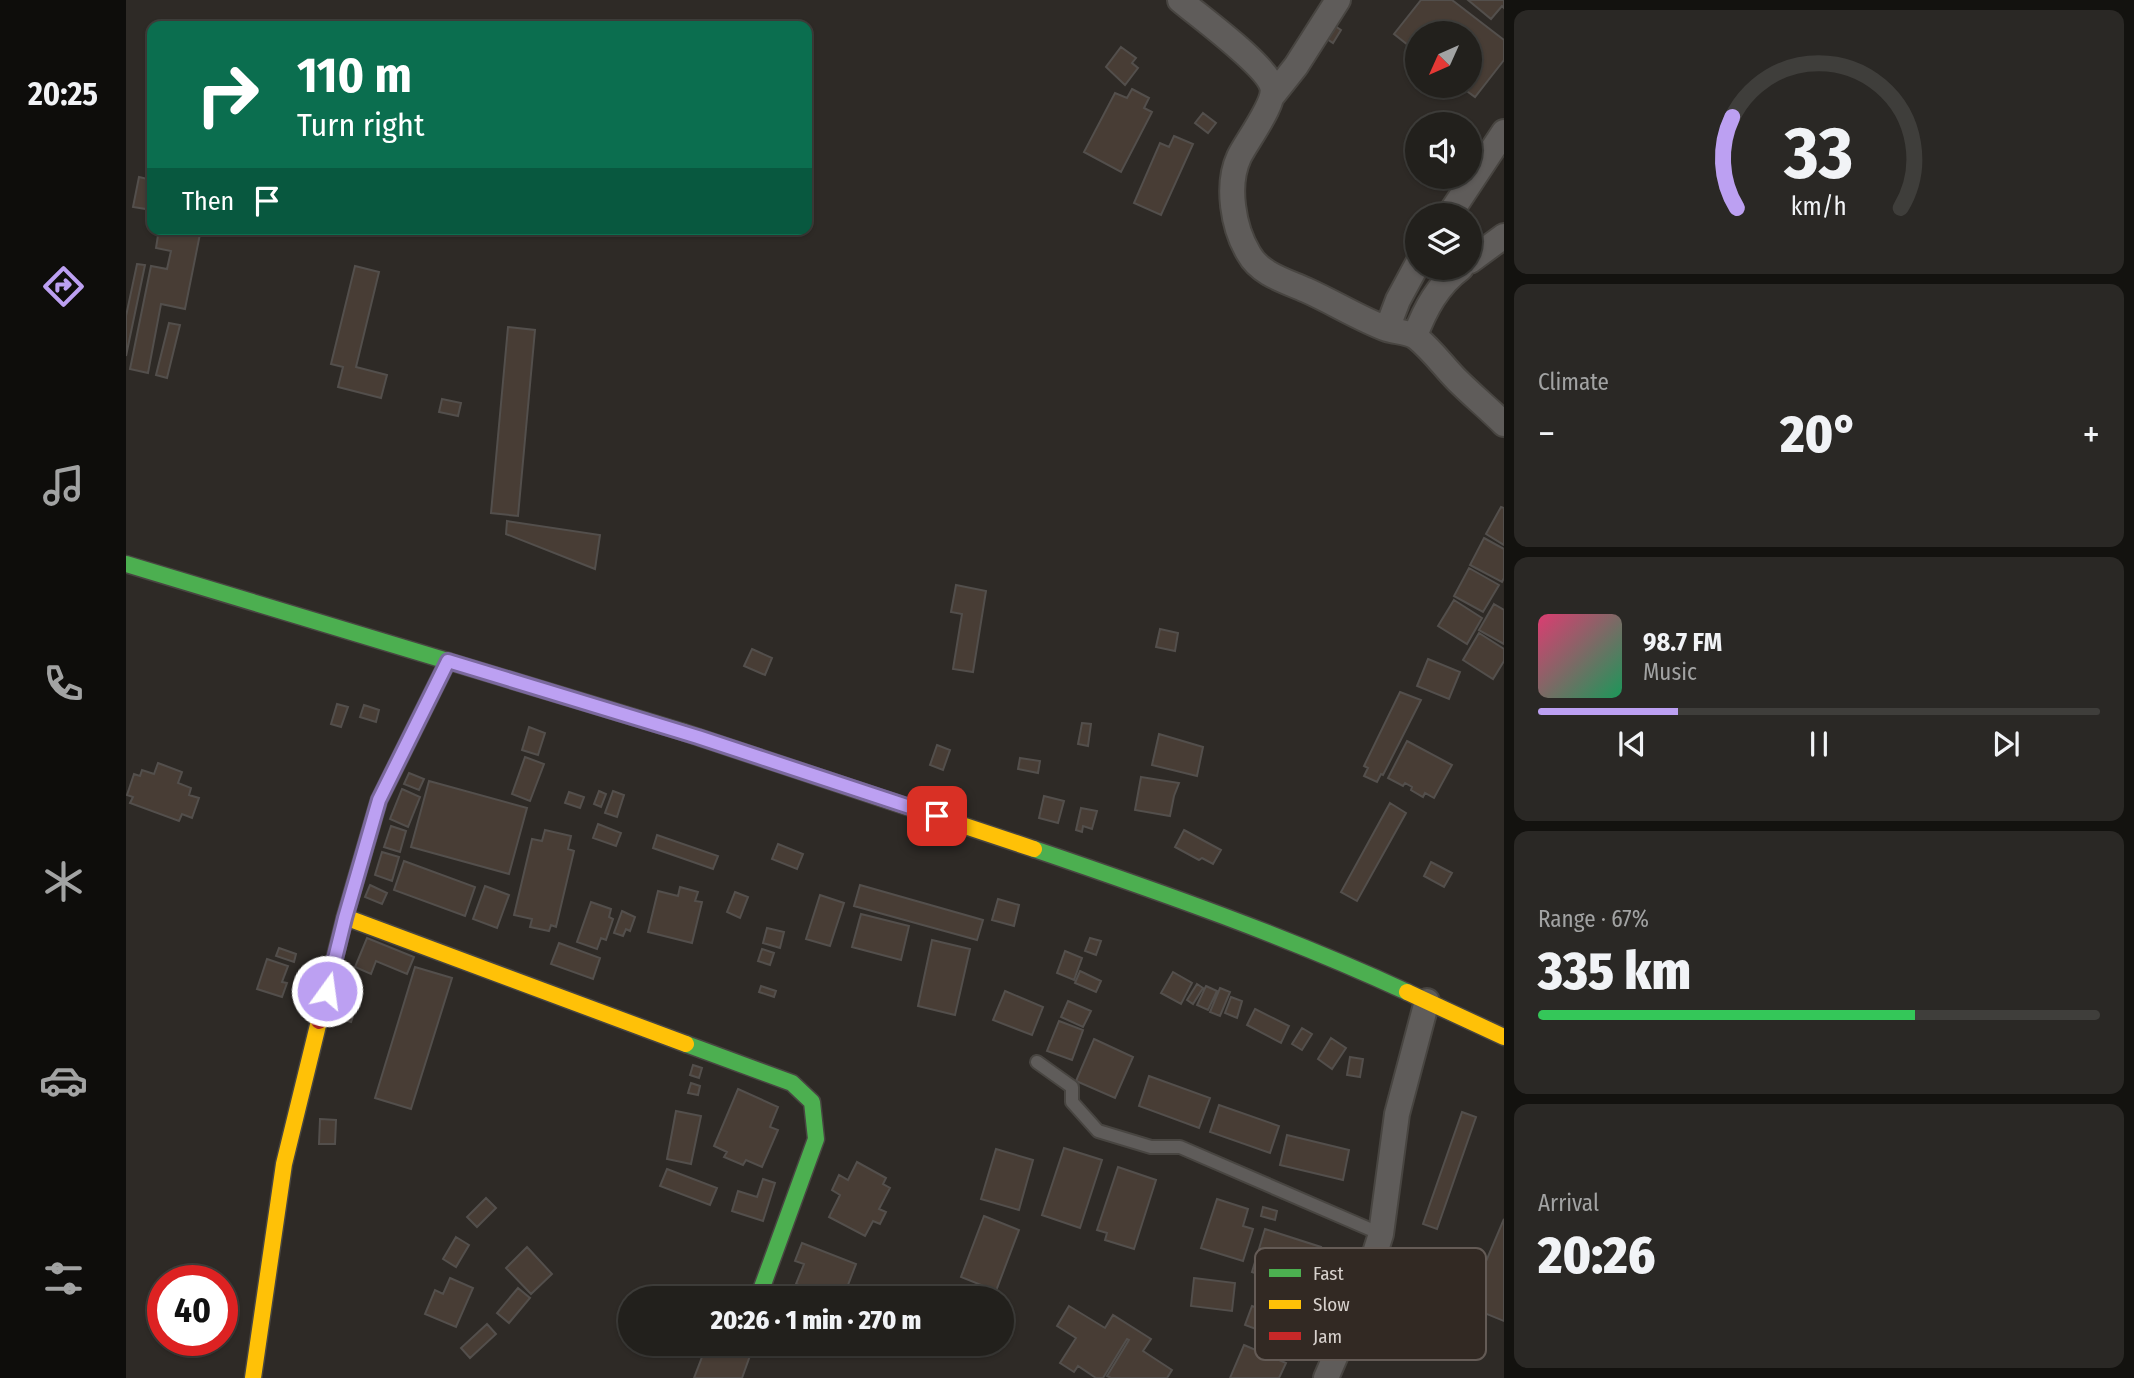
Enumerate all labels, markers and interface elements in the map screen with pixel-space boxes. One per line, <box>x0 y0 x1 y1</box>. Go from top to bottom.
north arrow <box>1405 21 1482 98</box>
map controls <box>1405 21 1482 280</box>
text: 110 m <box>297 46 412 105</box>
icon: right <box>182 49 273 140</box>
text: 20:25 <box>28 75 98 113</box>
text: Turn right <box>297 106 424 144</box>
text: 33 <box>1784 110 1853 197</box>
button: sound <box>1405 112 1482 189</box>
icon: arrive <box>248 182 286 220</box>
text: Then <box>182 186 234 217</box>
text: km/h <box>1791 192 1847 222</box>
button: layers <box>1405 203 1482 280</box>
icon: directions <box>39 262 88 311</box>
text: Climate <box>1538 368 1609 396</box>
text: 20° <box>1780 403 1858 466</box>
text: − <box>1538 411 1555 457</box>
text: + <box>2083 411 2100 457</box>
icon: music <box>39 461 88 510</box>
text: 98.7 FM <box>1643 627 1722 658</box>
text: Music <box>1643 658 1697 686</box>
icon: phone <box>39 659 88 708</box>
icon: previous <box>1613 725 1651 763</box>
icon: pause <box>1800 725 1838 763</box>
icon: next <box>1987 725 2025 763</box>
pin <box>907 786 967 846</box>
icon: arrive <box>918 797 956 835</box>
icon: climate <box>39 857 88 906</box>
text: Range · 67% <box>1538 905 1649 933</box>
text: 335 km <box>1538 940 1691 1003</box>
position arrow <box>290 954 364 1028</box>
icon: car <box>39 1056 88 1105</box>
text: Arrival <box>1538 1189 1599 1217</box>
text: 20:26 <box>1538 1224 1655 1287</box>
legend <box>1255 1248 1486 1360</box>
icon: filters <box>39 1254 88 1303</box>
text: Fast <box>1313 1262 1344 1285</box>
speed limit sign: 40 <box>147 1265 238 1356</box>
text: Slow <box>1313 1293 1350 1316</box>
text: 20:26 · 1 min · 270 m <box>711 1305 921 1336</box>
text: Jam <box>1313 1325 1342 1348</box>

